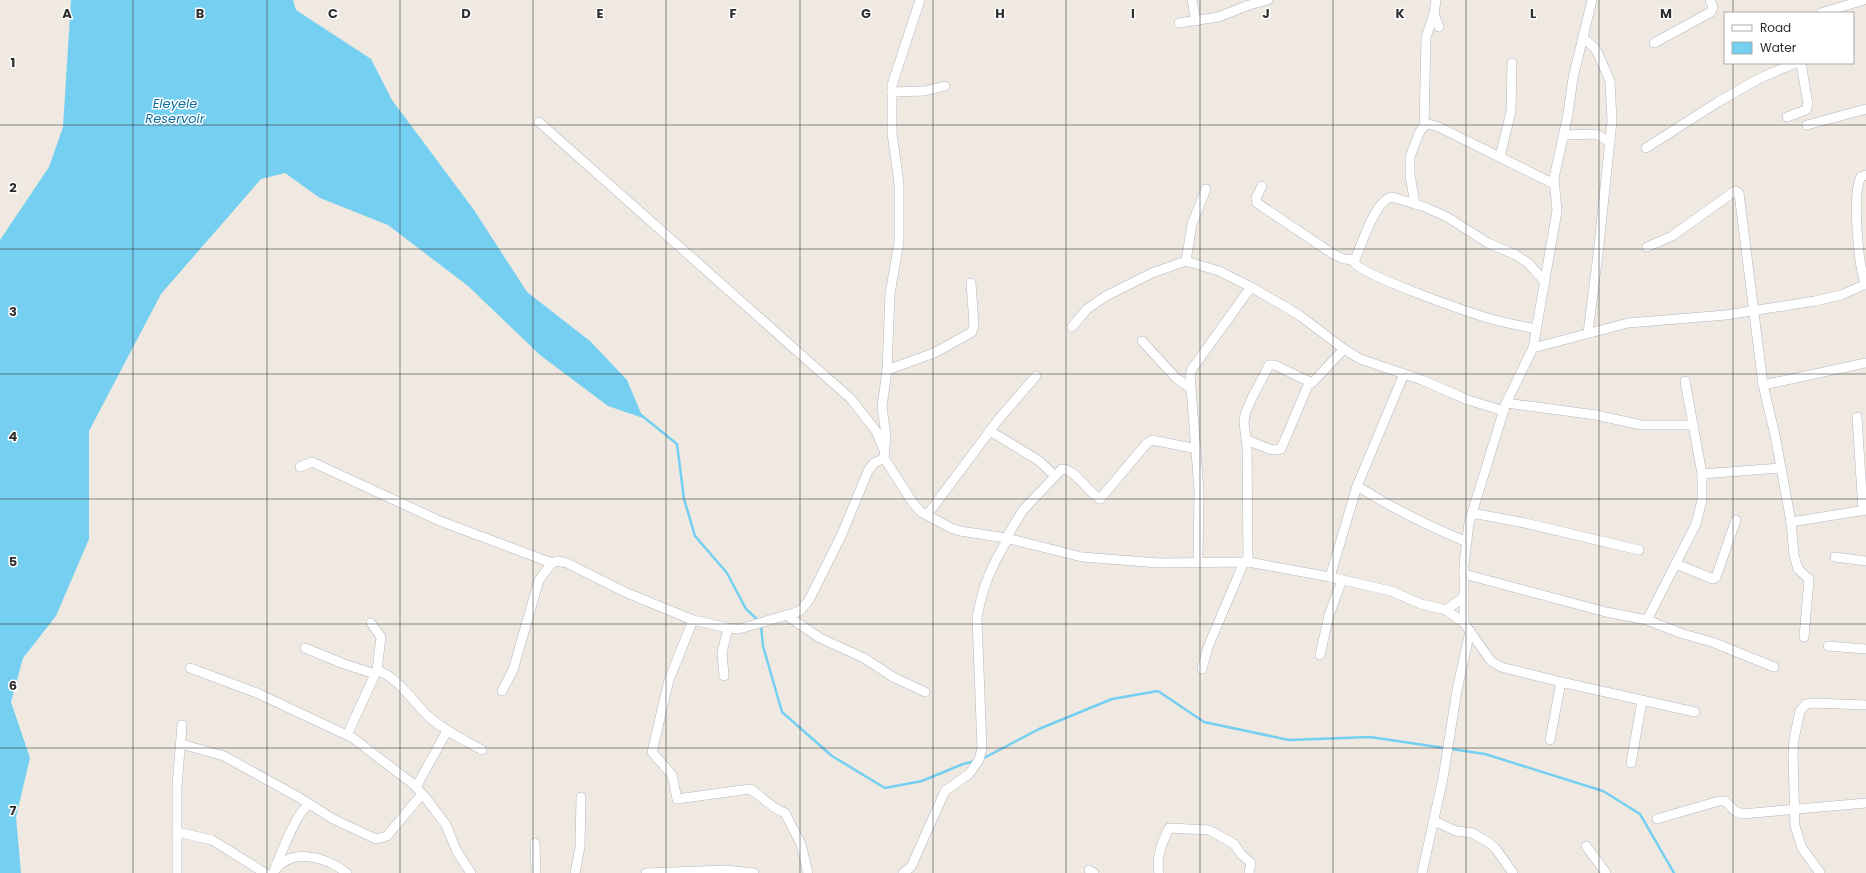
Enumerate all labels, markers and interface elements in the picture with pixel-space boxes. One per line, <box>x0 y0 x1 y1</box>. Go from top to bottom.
text: A <box>62 4 72 23</box>
text: B <box>196 4 205 23</box>
text: C <box>328 4 338 23</box>
text: D <box>461 4 471 23</box>
text: E <box>596 4 604 23</box>
text: F <box>729 4 737 23</box>
text: G <box>861 4 871 23</box>
text: H <box>995 4 1005 23</box>
text: I <box>1131 4 1135 23</box>
text: J <box>1262 4 1270 23</box>
text: K <box>1395 4 1405 23</box>
text: L <box>1530 4 1536 23</box>
text: M <box>1660 4 1672 23</box>
legend <box>1724 12 1854 64</box>
text: Road <box>1760 19 1791 36</box>
text: Water <box>1760 39 1797 56</box>
text: 1 <box>11 53 15 72</box>
water label: Eleyele Reservoir <box>145 94 206 128</box>
text: 2 <box>9 178 17 197</box>
text: 3 <box>9 302 17 321</box>
text: 4 <box>9 427 18 446</box>
text: 5 <box>9 552 17 571</box>
text: 6 <box>9 676 17 695</box>
text: 7 <box>10 801 17 820</box>

